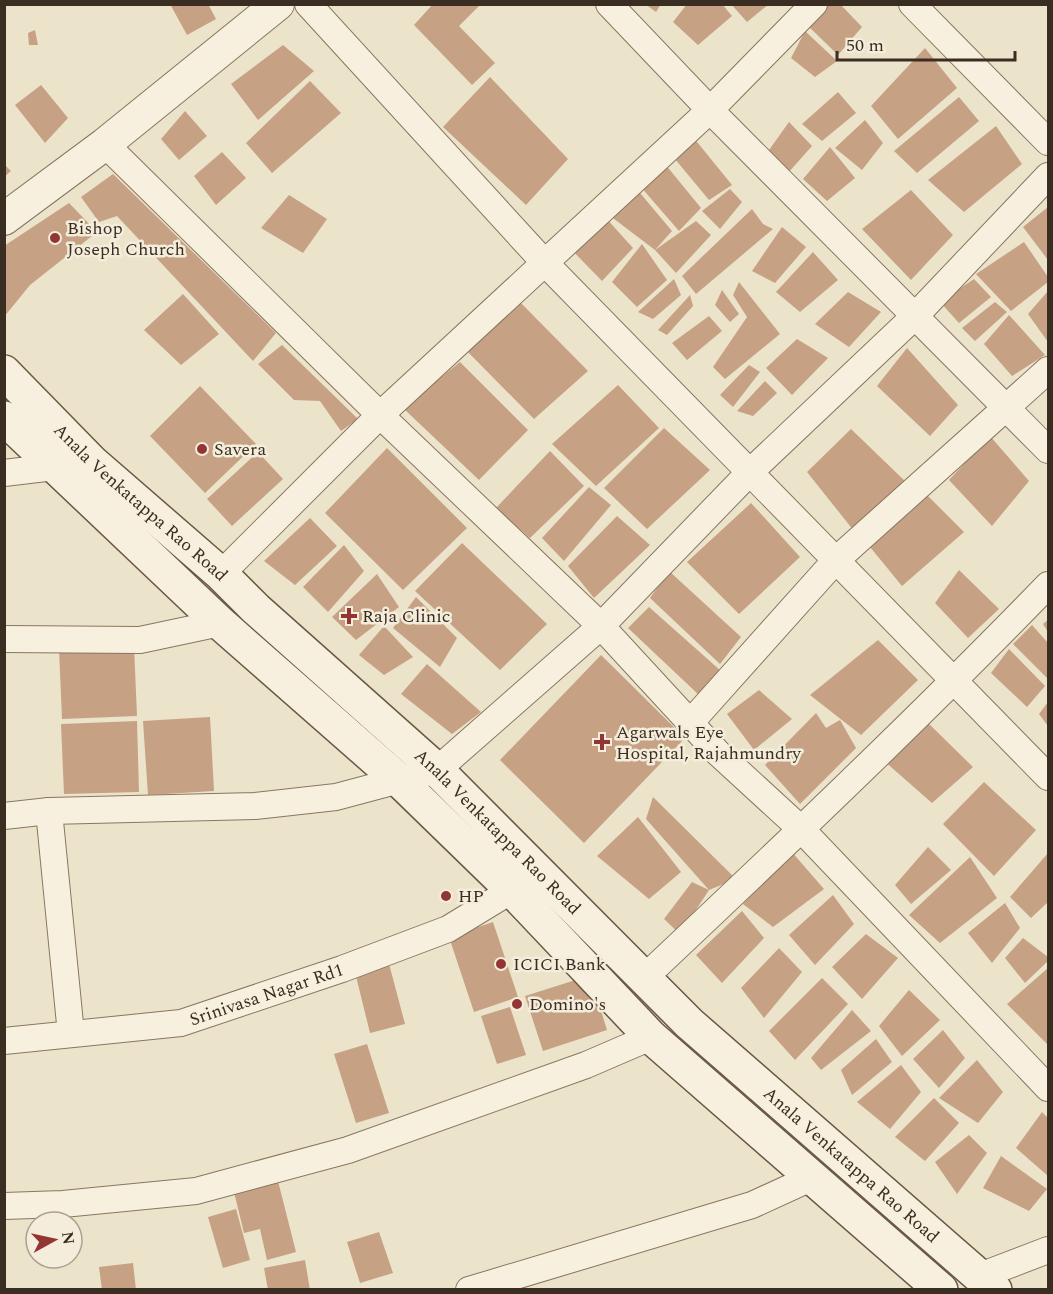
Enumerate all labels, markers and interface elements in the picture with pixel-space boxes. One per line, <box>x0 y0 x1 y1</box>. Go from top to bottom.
scale bar <box>837 24 1016 62</box>
text: 50 m <box>846 32 884 59</box>
place label: Bishop Joseph Church <box>67 215 185 263</box>
marker: Bishop Joseph Church <box>48 231 62 245</box>
street label: Anala Venkatappa Rao Road <box>47 417 234 588</box>
place label: Savera <box>214 436 266 463</box>
marker: Savera <box>195 442 209 456</box>
place label: Raja Clinic <box>362 603 450 630</box>
marker: Raja Clinic <box>340 607 358 625</box>
place label: Agarwals Eye Hospital, Rajahmundry <box>616 719 802 767</box>
marker: Agarwals Eye Hospital, Rajahmundry <box>593 733 611 751</box>
street label: Anala Venkatappa Rao Road <box>408 743 587 921</box>
place label: HP <box>458 883 484 910</box>
marker: HP <box>439 889 453 903</box>
place label: ICICI Bank <box>513 951 606 978</box>
street label: Srinivasa Nagar Rd1 <box>186 956 347 1033</box>
marker: ICICI Bank <box>494 957 508 971</box>
place label: Domino's <box>529 991 606 1018</box>
marker: Domino's <box>510 997 524 1011</box>
street label: Anala Venkatappa Rao Road <box>757 1081 945 1250</box>
north arrow <box>24 1210 84 1270</box>
text: N <box>55 1230 81 1246</box>

